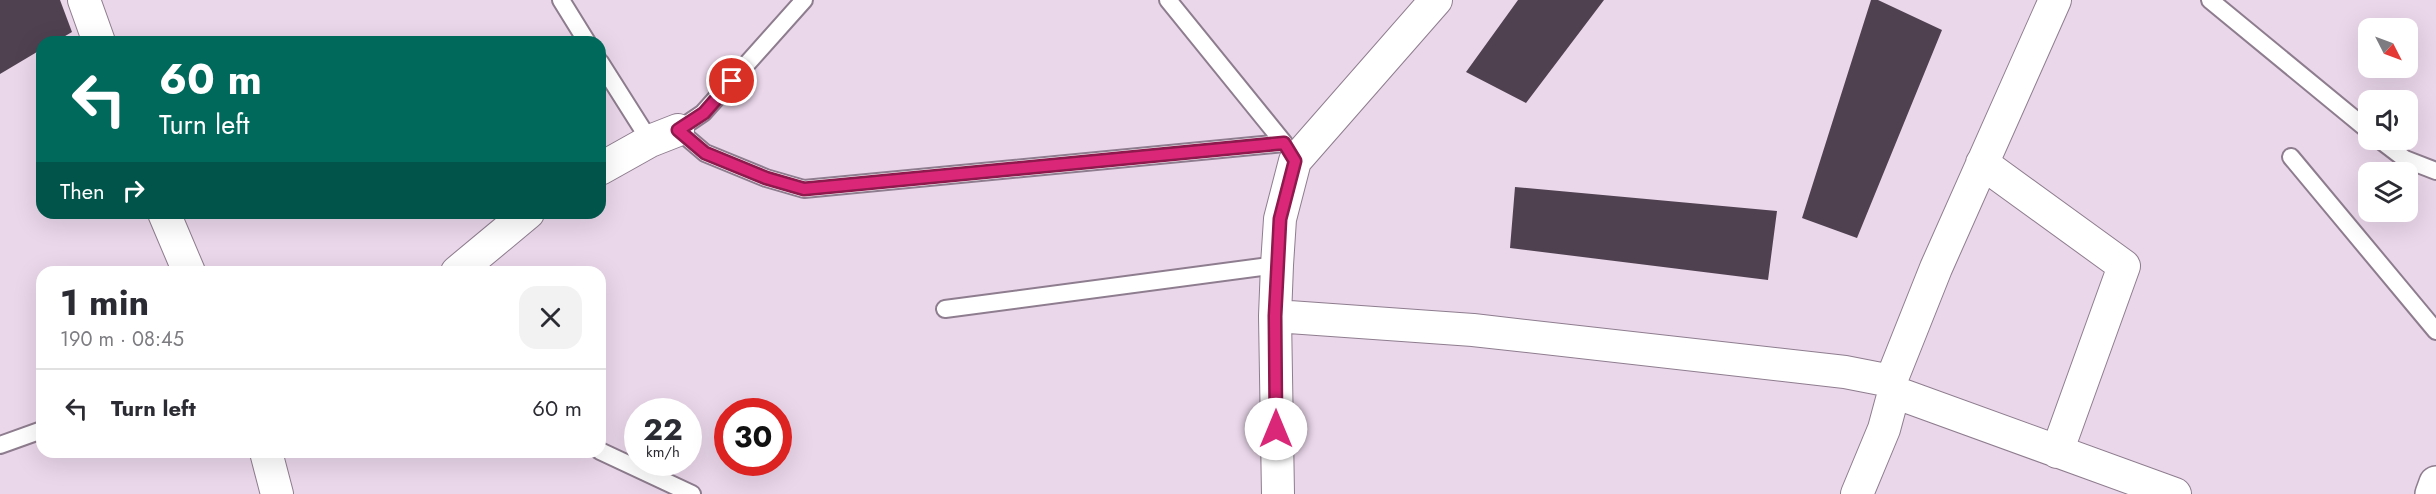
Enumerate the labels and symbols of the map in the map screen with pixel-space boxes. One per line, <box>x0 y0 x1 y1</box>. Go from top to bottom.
north arrow <box>2358 18 2418 78</box>
pin <box>706 55 757 106</box>
position arrow <box>1244 397 1308 461</box>
speed limit sign: 30 <box>714 398 792 476</box>

